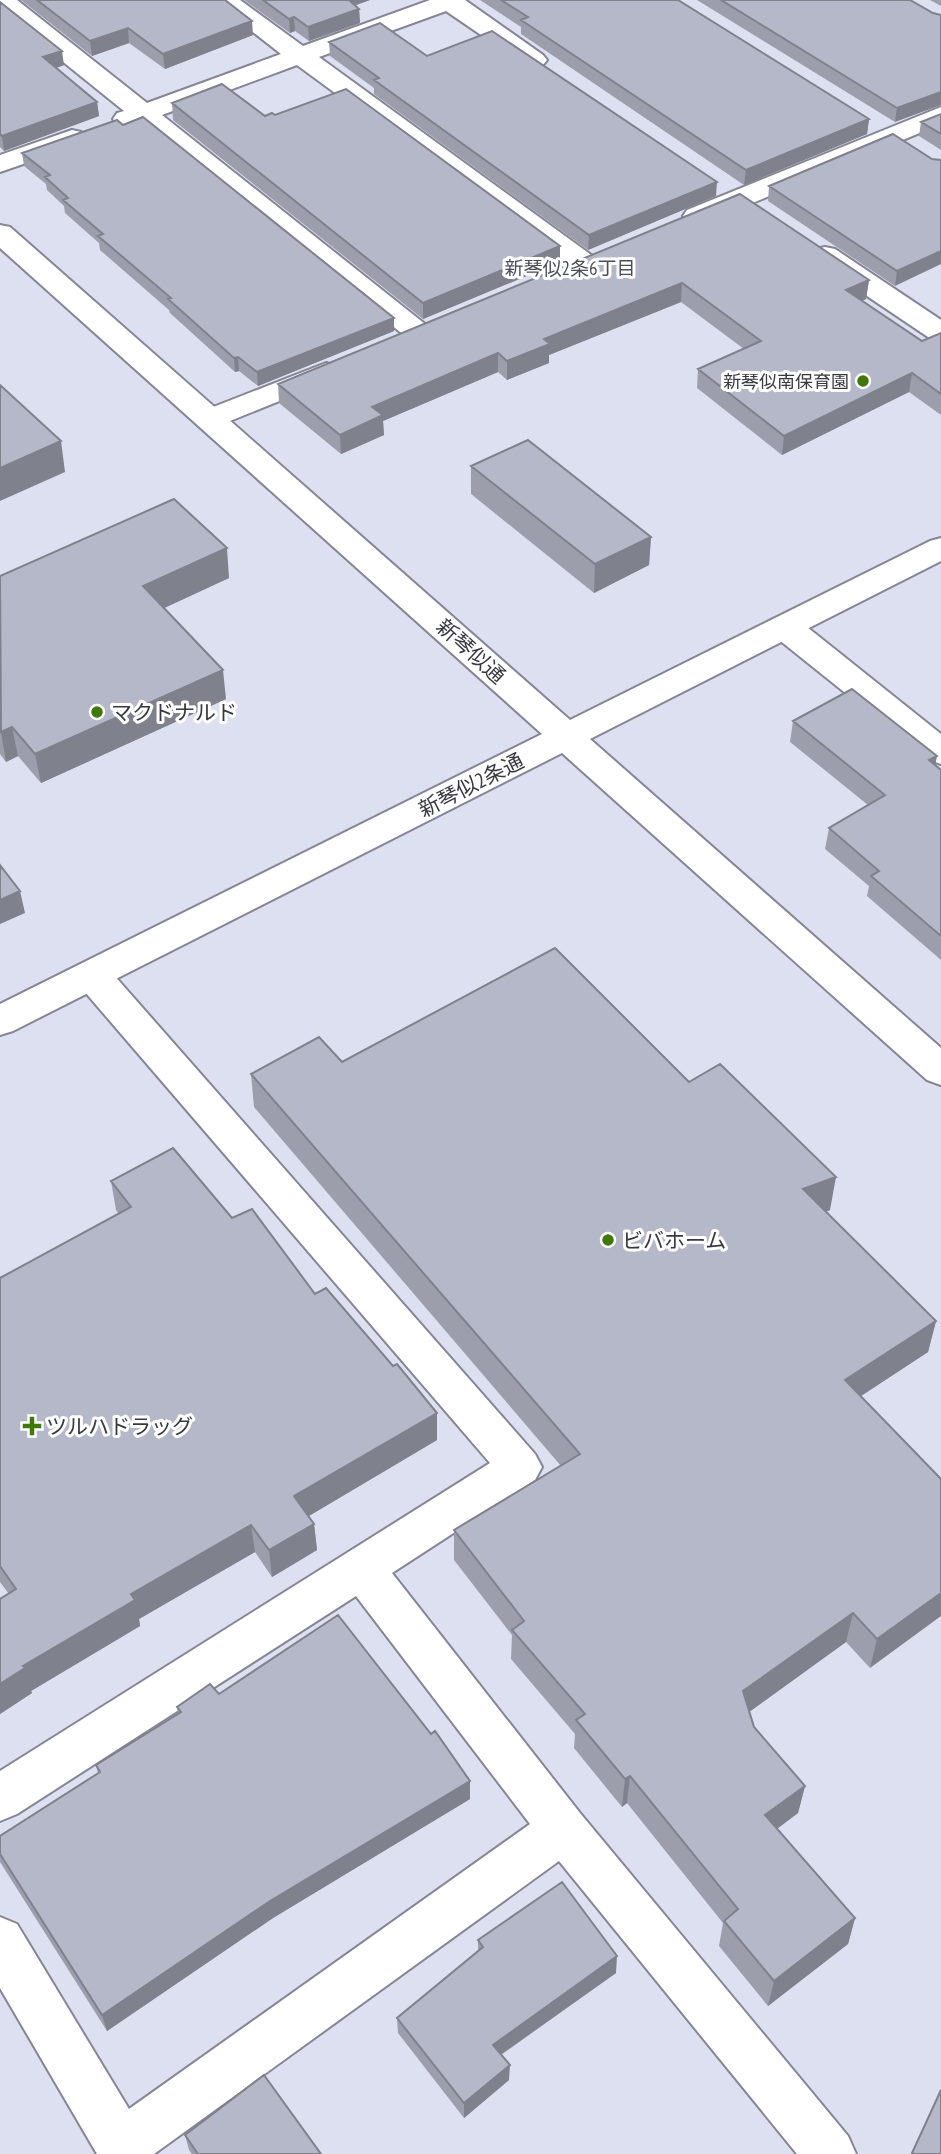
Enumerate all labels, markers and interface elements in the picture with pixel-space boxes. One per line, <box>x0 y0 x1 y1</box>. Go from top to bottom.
district label: 新琴似2条6丁目 <box>504 256 636 280</box>
place label: 新琴似南保育園 <box>723 370 849 393</box>
marker: 新琴似南保育園 <box>855 373 871 389</box>
street label: 新琴似通 <box>431 613 511 689</box>
place label: マクドナルド <box>111 699 237 726</box>
marker: マクドナルド <box>89 704 105 720</box>
street label: 新琴似2条通 <box>414 747 528 823</box>
place label: ビバホーム <box>622 1227 726 1254</box>
marker: ビバホーム <box>600 1232 616 1248</box>
place label: ツルハドラッグ <box>46 1413 193 1440</box>
marker: ツルハドラッグ <box>24 1418 40 1434</box>

